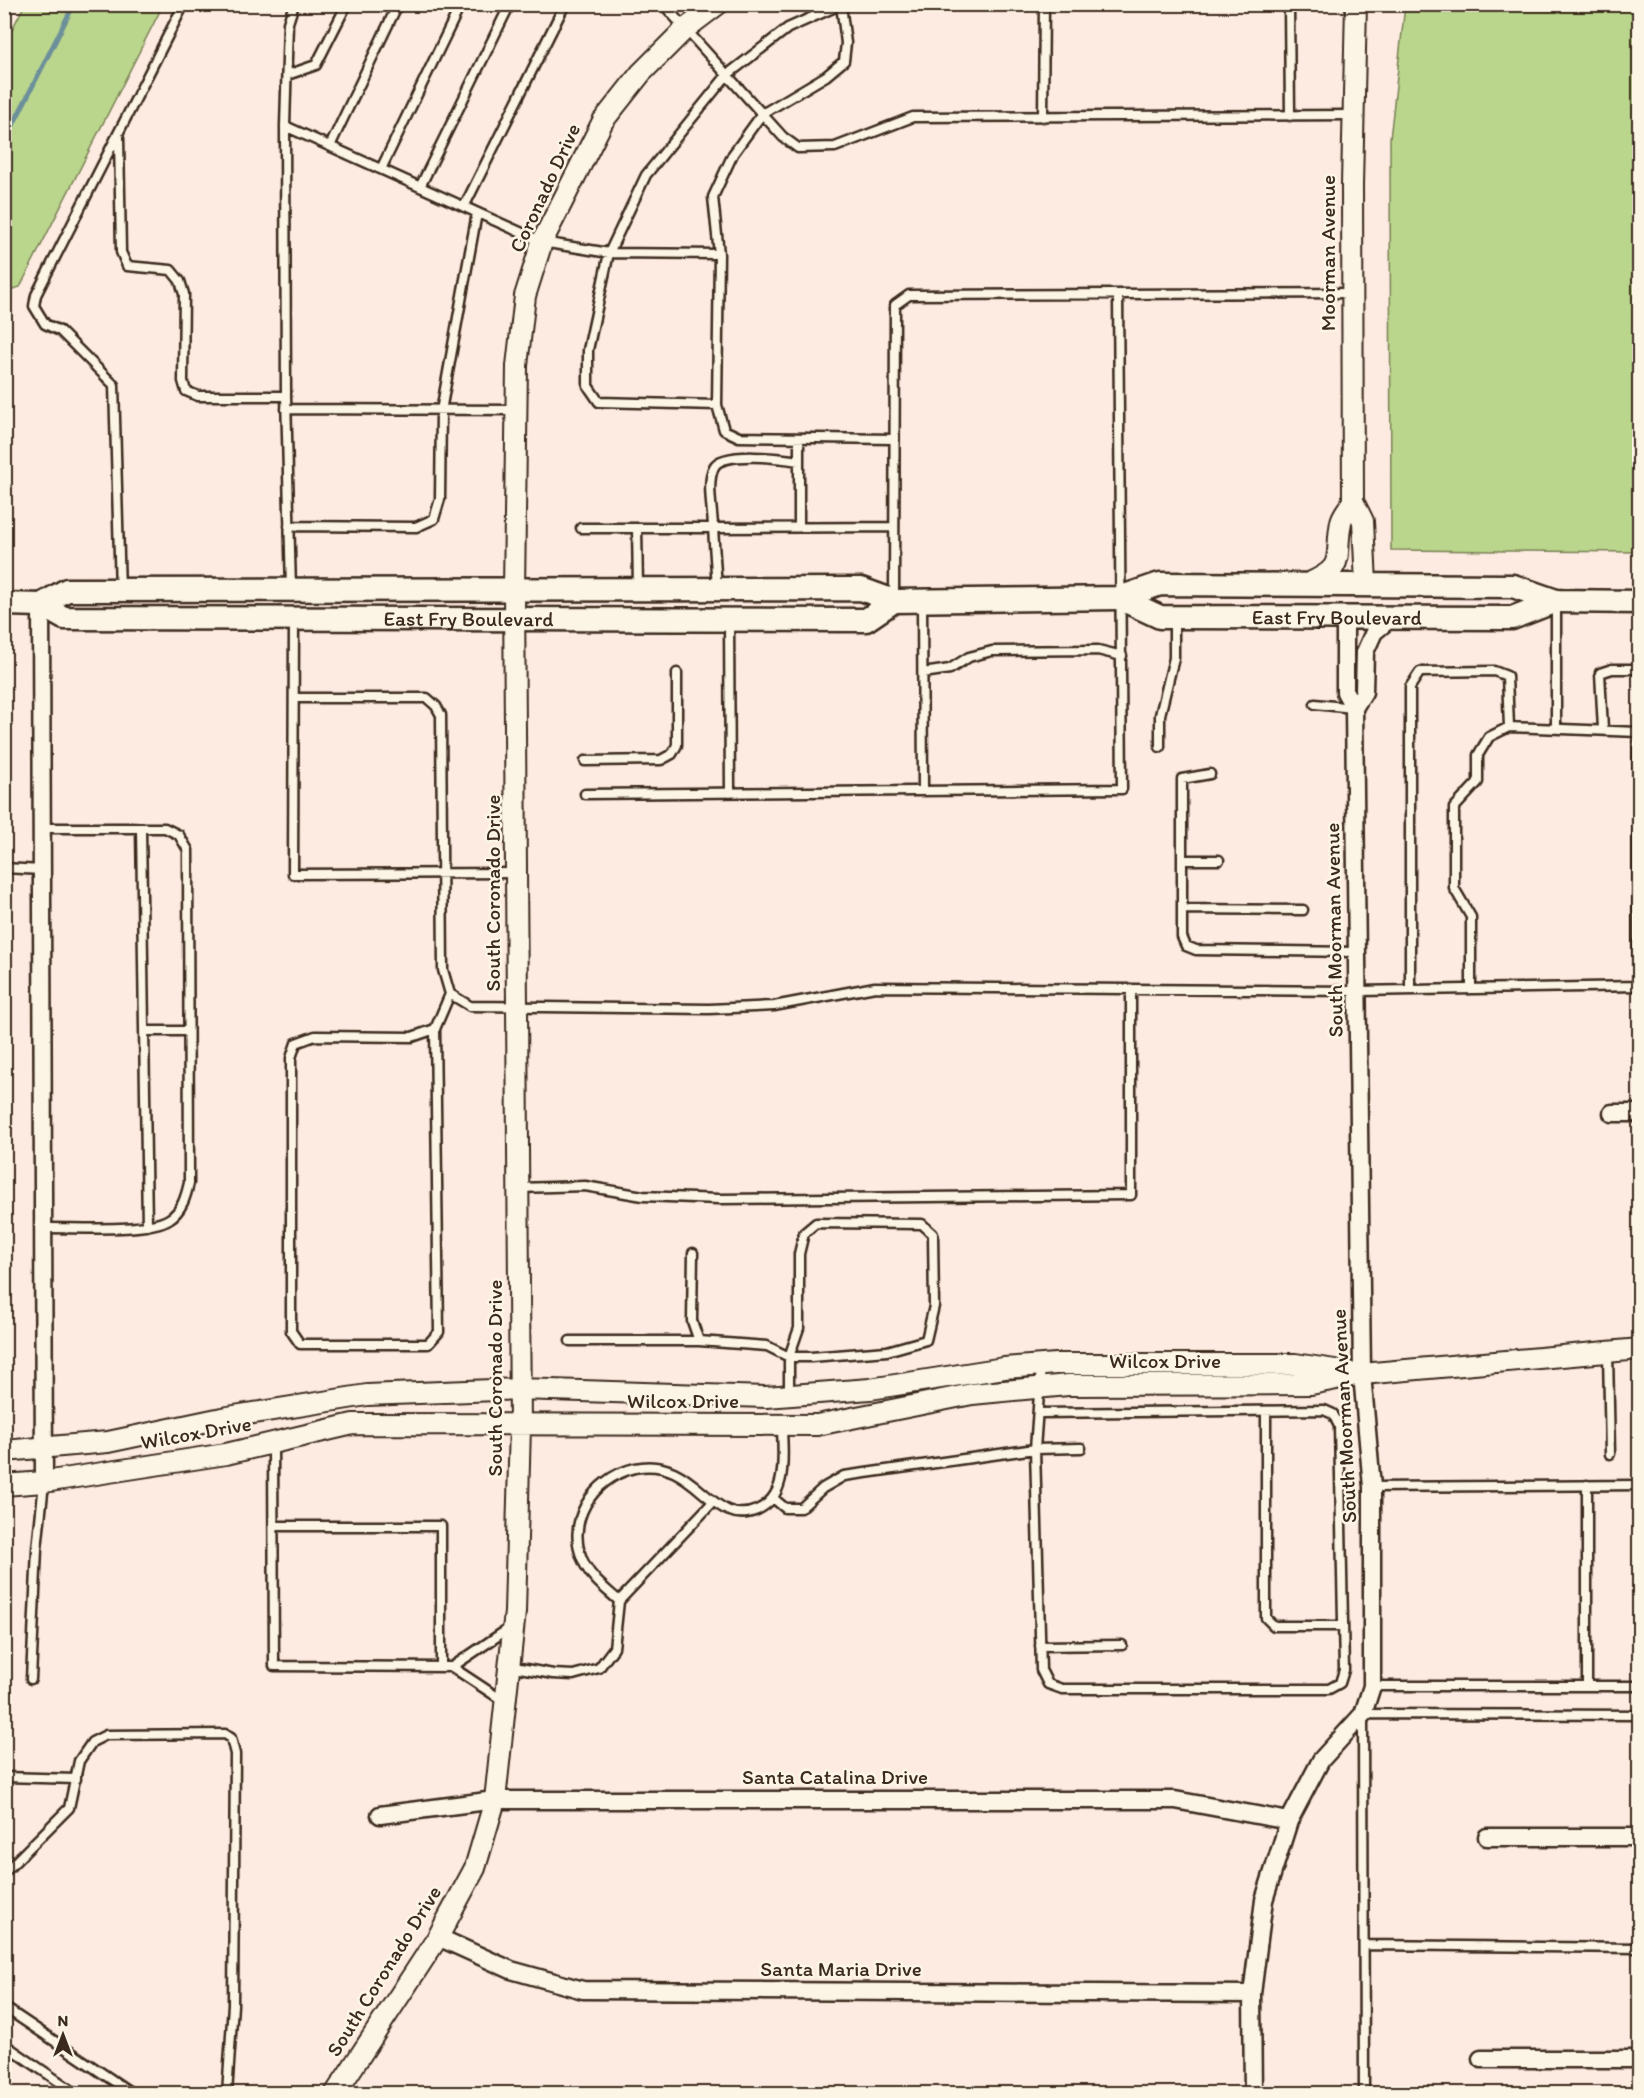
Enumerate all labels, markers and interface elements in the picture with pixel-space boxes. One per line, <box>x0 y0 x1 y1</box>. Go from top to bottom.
street label: Coronado Drive <box>504 119 585 256</box>
street label: Moorman Avenue <box>1315 175 1340 331</box>
street label: East Fry Boulevard <box>1252 604 1422 630</box>
street label: East Fry Boulevard <box>383 606 554 631</box>
street label: South Coronado Drive <box>480 795 505 991</box>
street label: South Moorman Avenue <box>1319 822 1348 1038</box>
street label: South Coronado Drive <box>482 1280 507 1476</box>
street label: South Moorman Avenue <box>1325 1308 1362 1524</box>
street label: Wilcox Drive <box>1109 1348 1221 1373</box>
street label: Wilcox Drive <box>627 1388 739 1413</box>
street label: Wilcox Drive <box>139 1410 253 1455</box>
street label: Santa Catalina Drive <box>742 1764 928 1789</box>
street label: South Coronado Drive <box>321 1881 446 2061</box>
street label: Santa Maria Drive <box>760 1956 922 1981</box>
north arrow <box>33 2005 93 2065</box>
text: N <box>58 2011 68 2030</box>

